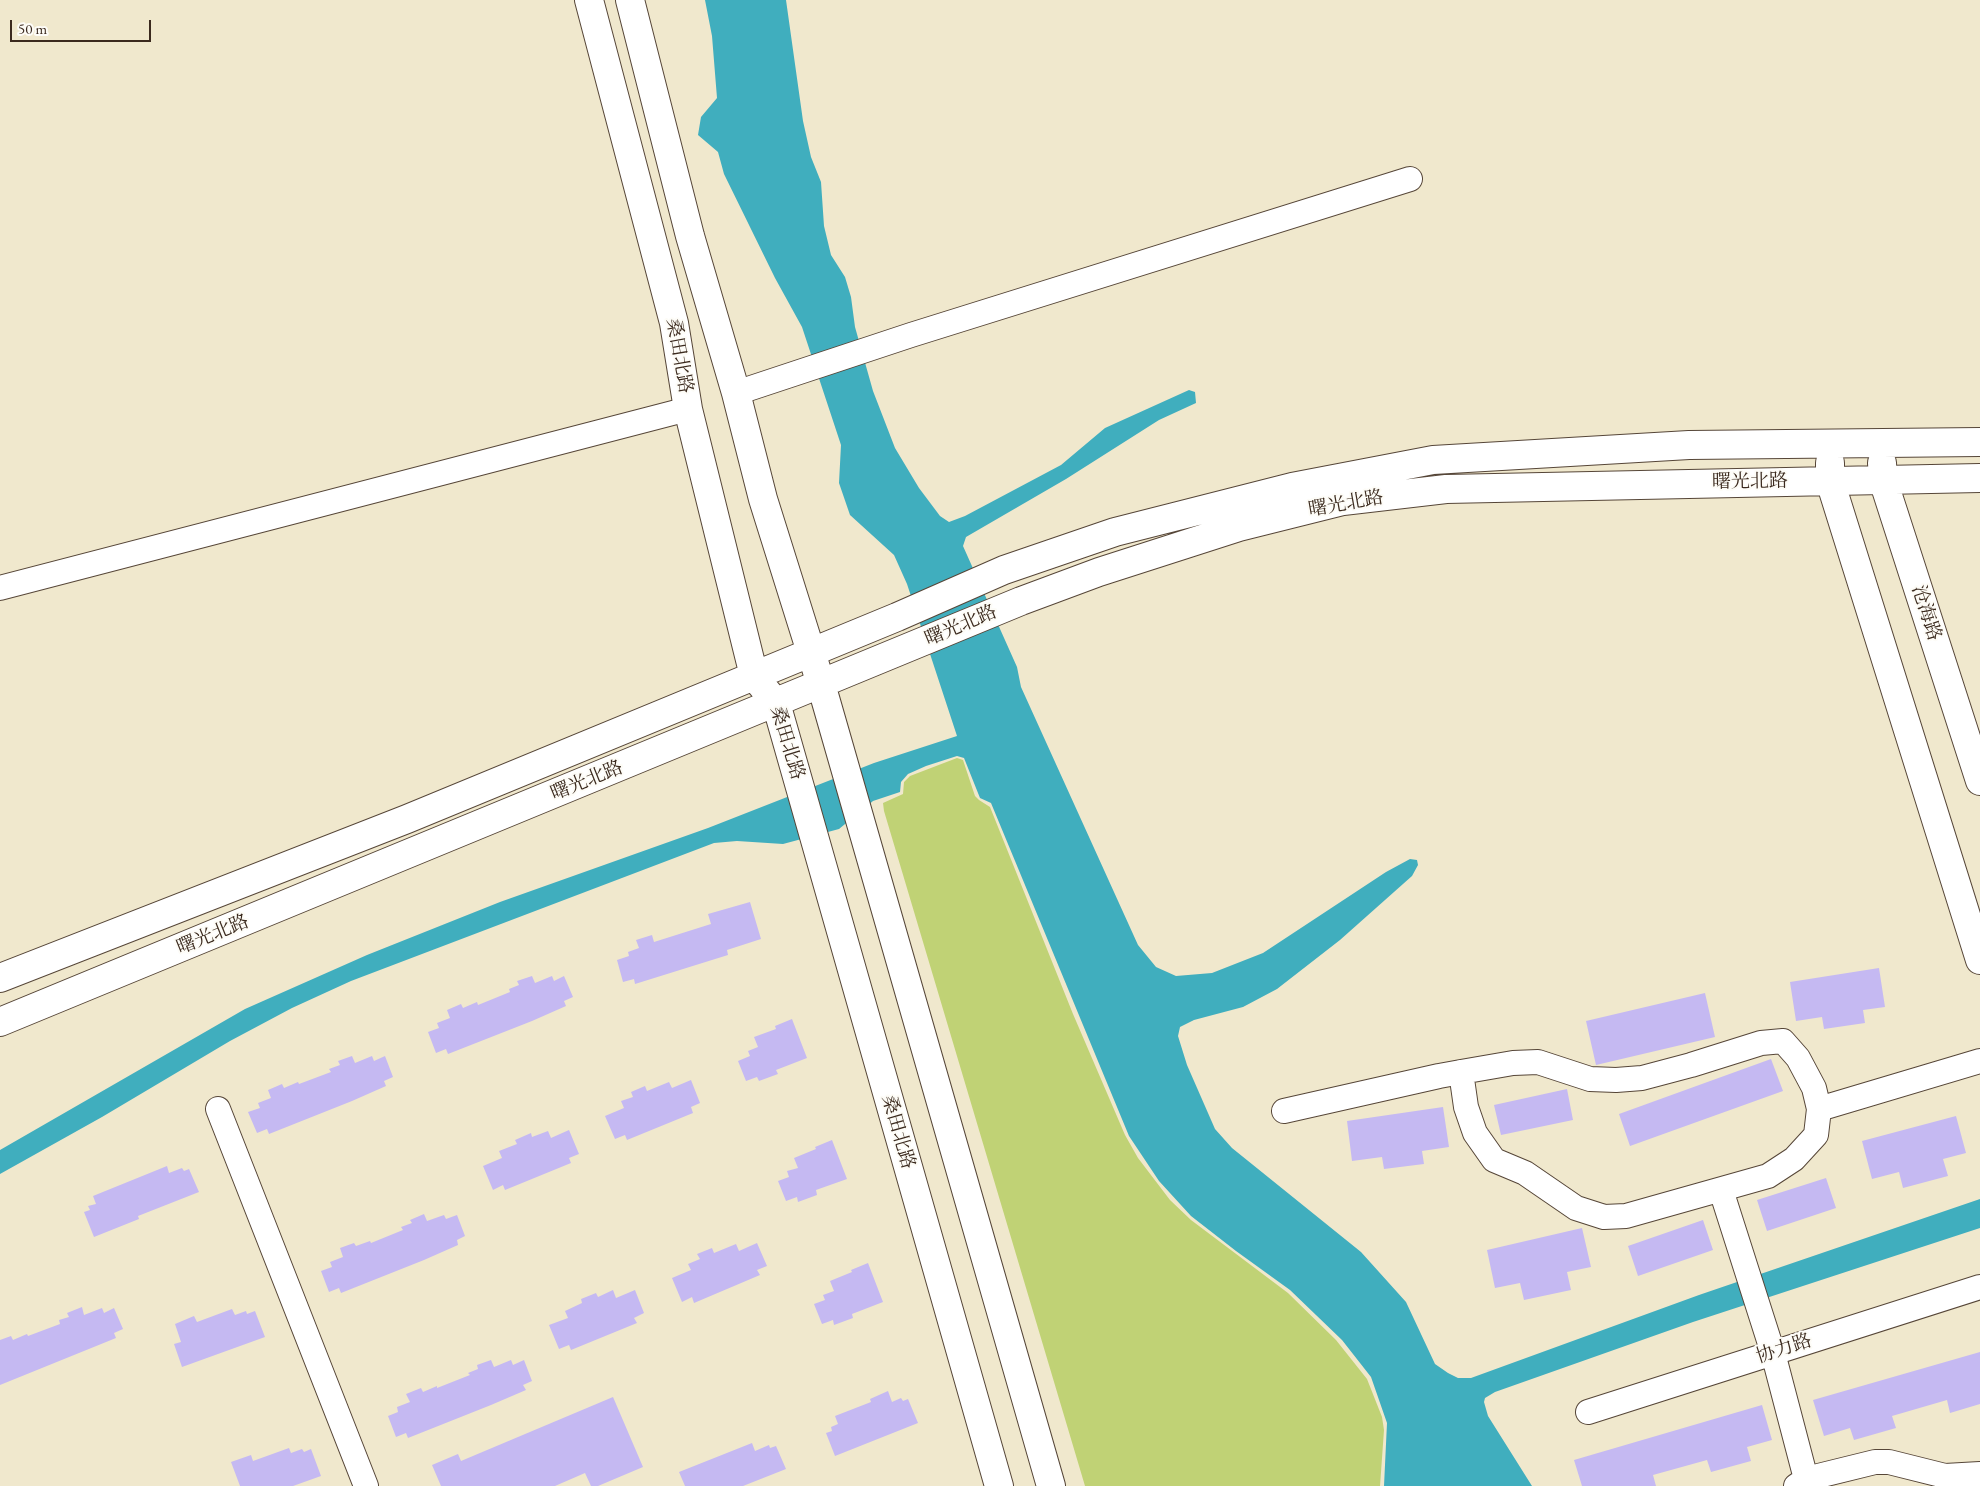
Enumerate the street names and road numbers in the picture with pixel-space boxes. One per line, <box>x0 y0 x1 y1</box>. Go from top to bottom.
street label: 桑田北路 <box>661 317 697 395</box>
street label: 曙光北路 <box>1712 470 1788 494</box>
street label: 曙光北路 <box>1307 486 1385 522</box>
street label: 沧海路 <box>1906 582 1946 644</box>
street label: 曙光北路 <box>922 601 1000 651</box>
street label: 桑田北路 <box>765 703 809 783</box>
street label: 曙光北路 <box>547 756 627 806</box>
street label: 曙光北路 <box>173 910 253 960</box>
street label: 桑田北路 <box>877 1092 919 1172</box>
street label: 协力路 <box>1753 1329 1815 1369</box>

